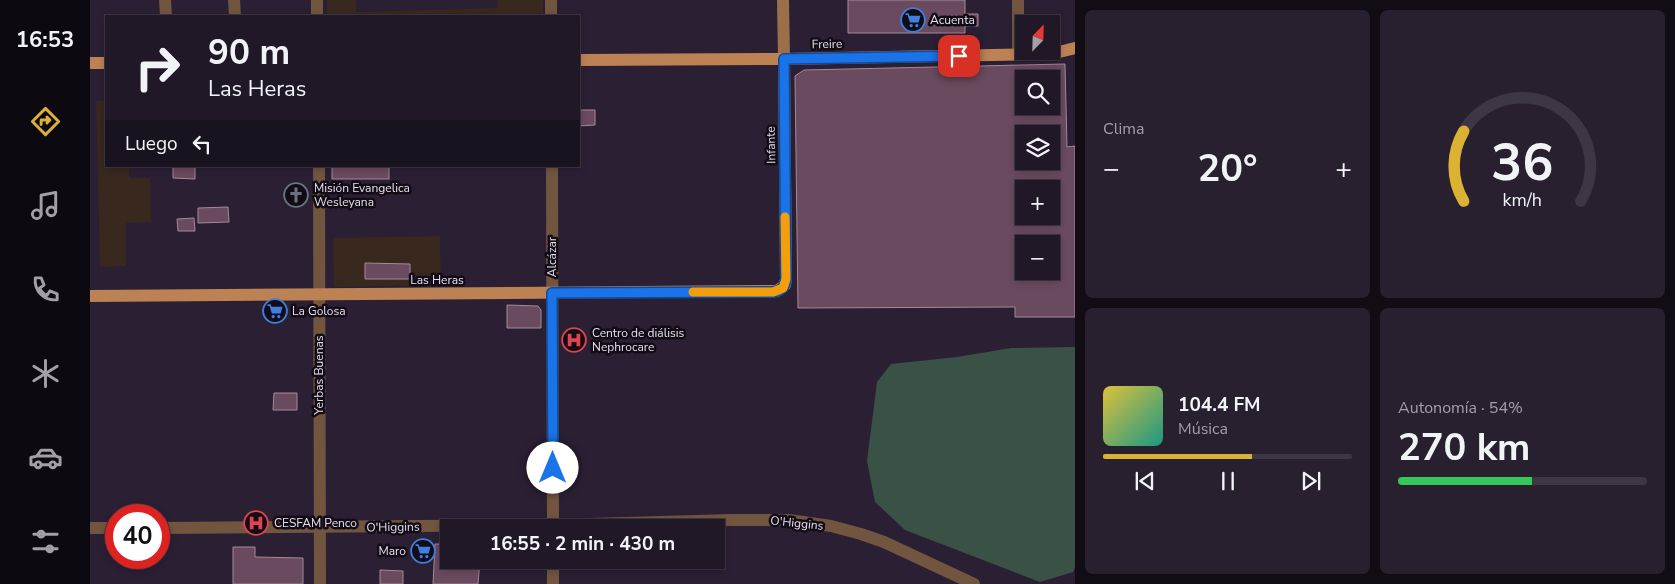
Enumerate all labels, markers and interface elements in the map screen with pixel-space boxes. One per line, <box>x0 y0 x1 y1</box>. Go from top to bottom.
supermarket icon: Acuenta <box>900 7 926 33</box>
place label: Acuenta <box>930 12 975 28</box>
north arrow <box>1015 15 1060 60</box>
map controls <box>1015 15 1060 280</box>
text: 16:53 <box>16 25 74 55</box>
text: 90 m <box>208 29 290 76</box>
icon: right <box>125 35 190 100</box>
pin <box>938 35 980 77</box>
street label: Freire <box>812 36 842 52</box>
icon: arrive <box>945 42 973 70</box>
button: search <box>1015 70 1060 115</box>
text: Las Heras <box>208 74 306 104</box>
icon: directions <box>28 104 63 139</box>
text: Clima <box>1103 118 1144 140</box>
button: layers <box>1015 125 1060 170</box>
street label: Infante <box>763 126 779 164</box>
text: 36 <box>1491 127 1554 198</box>
icon: left <box>188 130 216 158</box>
text: Luego <box>125 131 178 157</box>
text: 20° <box>1197 143 1258 194</box>
text: − <box>1103 150 1120 188</box>
text: + <box>1335 150 1352 188</box>
place label: Misión Evangelica Wesleyana <box>314 180 410 210</box>
button: + <box>1015 180 1060 225</box>
church icon: Misión Evangelica Wesleyana <box>283 182 309 208</box>
icon: music <box>28 188 63 223</box>
text: km/h <box>1503 188 1542 212</box>
button: − <box>1015 235 1060 280</box>
street label: Alcázar <box>544 236 560 277</box>
icon: phone <box>28 272 63 307</box>
street label: Las Heras <box>410 272 464 288</box>
supermarket icon: La Golosa <box>262 298 288 324</box>
place label: La Golosa <box>292 303 346 319</box>
place label: Centro de diálisis Nephrocare <box>592 325 685 355</box>
hospital icon: Centro de diálisis Nephrocare <box>561 327 587 353</box>
street label: Yerbas Buenas <box>311 335 327 416</box>
icon: climate <box>28 356 63 391</box>
text: 104.4 FM <box>1178 392 1261 418</box>
text: Autonomía · 54% <box>1398 397 1523 419</box>
text: Música <box>1178 418 1228 440</box>
text: 270 km <box>1398 422 1530 473</box>
icon: car <box>28 440 63 475</box>
position arrow <box>526 441 578 493</box>
icon: previous <box>1131 467 1159 495</box>
icon: pause <box>1214 467 1242 495</box>
icon: next <box>1297 467 1325 495</box>
speed limit sign: 40 <box>105 504 170 569</box>
hospital icon: CESFAM Penco <box>243 510 269 536</box>
street label: O'Higgins <box>770 512 825 534</box>
place label: CESFAM Penco <box>274 515 357 531</box>
street label: O'Higgins <box>366 519 420 535</box>
icon: filters <box>28 524 63 559</box>
text: 16:55 · 2 min · 430 m <box>490 531 675 557</box>
supermarket icon: Maro <box>410 538 436 564</box>
place label: Maro <box>378 543 406 559</box>

